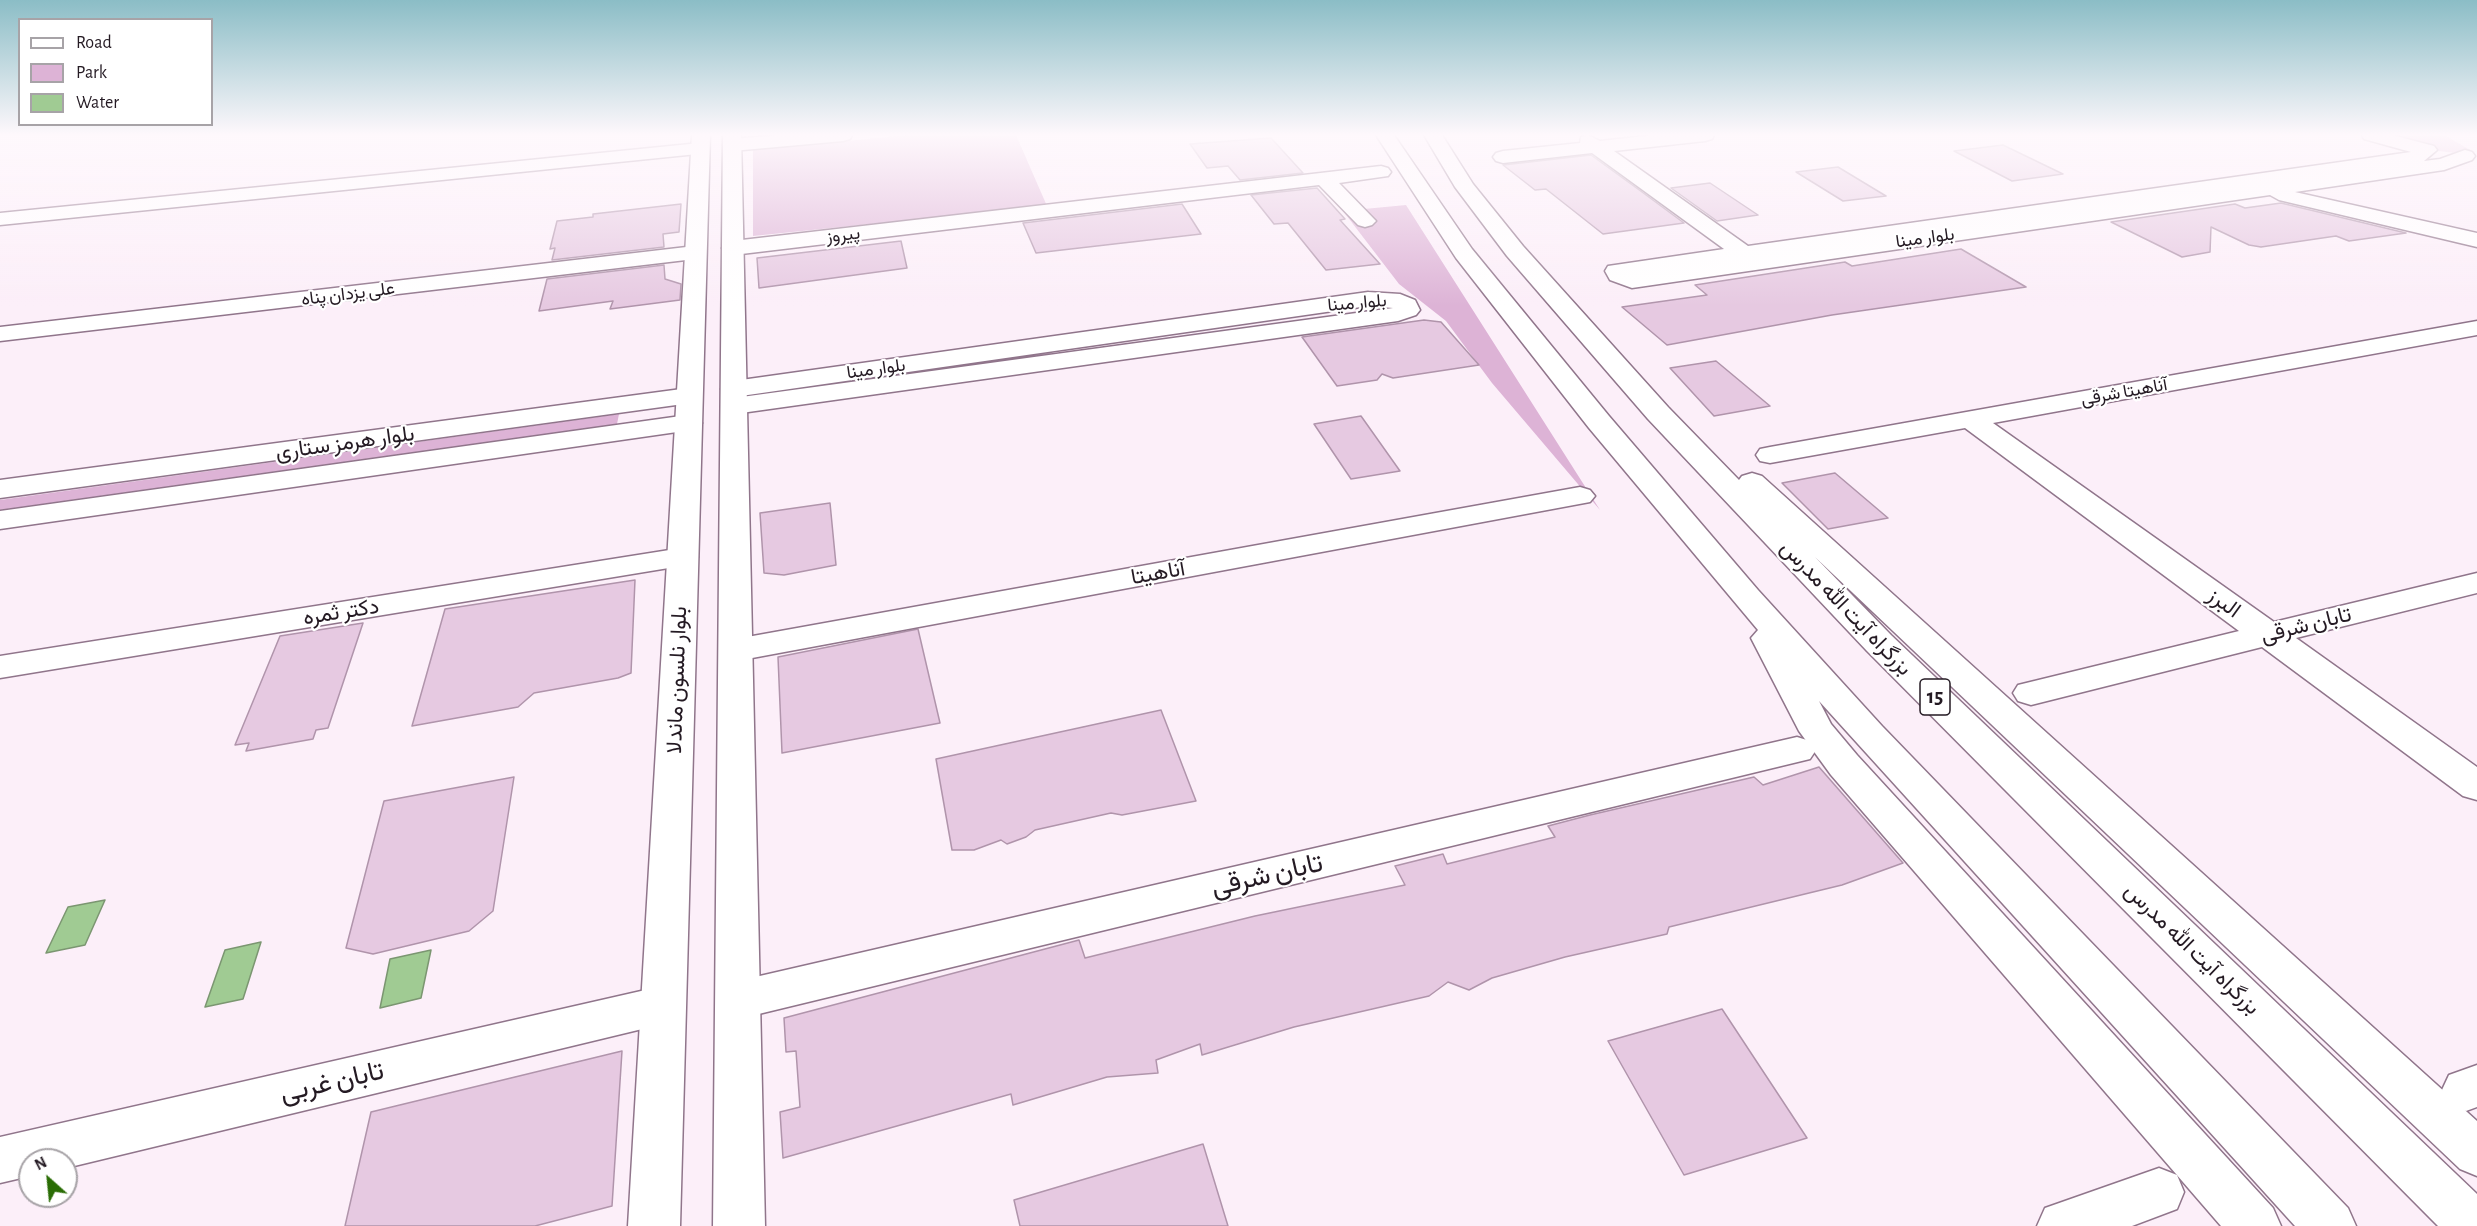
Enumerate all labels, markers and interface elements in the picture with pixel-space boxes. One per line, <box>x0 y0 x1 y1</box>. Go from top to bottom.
legend <box>18 18 213 126</box>
text: Road <box>76 34 112 52</box>
text: Park <box>76 64 107 82</box>
text: Water <box>76 94 119 112</box>
street label: پیروز <box>825 222 861 248</box>
street label: بلوار مینا <box>1894 223 1956 253</box>
street label: علی یزدان پناه <box>300 278 396 310</box>
street label: بلوار مینا <box>1327 290 1387 316</box>
street label: بلوار مینا <box>845 354 907 384</box>
street label: آناهیتا شرقی <box>2079 374 2169 410</box>
street label: بلوار هرمز ستاری <box>274 420 416 466</box>
street label: بزرگراه آیت الله مدرس <box>1775 535 1917 681</box>
street label: آناهیتا <box>1129 555 1187 591</box>
street label: البرز <box>2202 582 2246 624</box>
street label: دکتر ثمره <box>301 593 381 631</box>
street label: تابان شرقی <box>2258 601 2354 649</box>
street label: بلوار نلسون ماندلا <box>661 606 693 754</box>
road number: 15 <box>1920 679 1950 715</box>
street label: تابان شرقی <box>1208 846 1326 904</box>
street label: بزرگراه آیت الله مدرس <box>2119 878 2265 1020</box>
street label: تابان غربی <box>277 1054 387 1110</box>
north arrow <box>18 1148 78 1208</box>
text: N <box>32 1154 49 1173</box>

